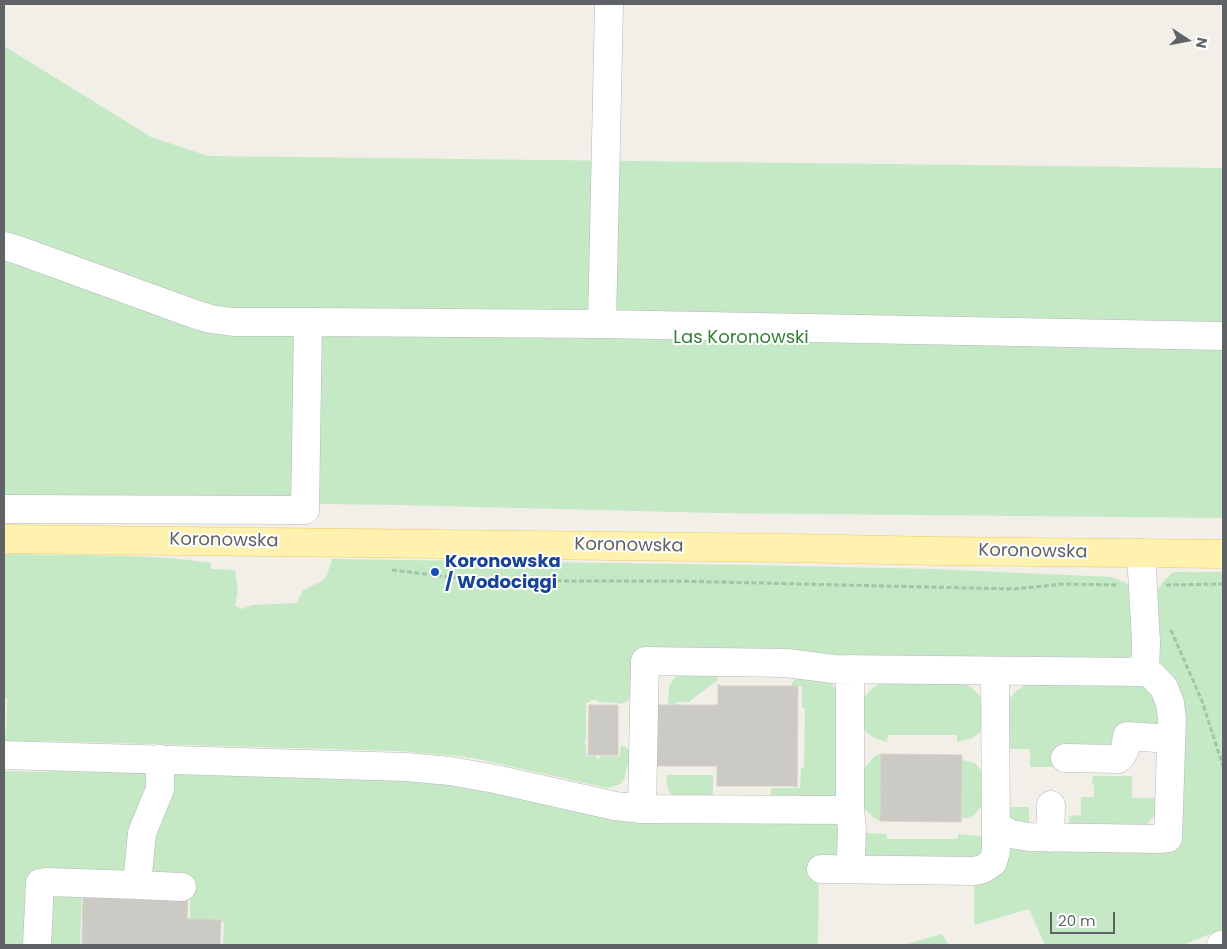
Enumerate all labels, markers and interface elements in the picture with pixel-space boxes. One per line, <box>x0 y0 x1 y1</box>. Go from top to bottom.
north arrow <box>1162 15 1212 65</box>
text: N <box>1191 36 1213 50</box>
park label: Las Koronowski <box>673 327 809 349</box>
street label: Koronowska <box>169 529 279 553</box>
street label: Koronowska <box>574 534 684 558</box>
street label: Koronowska <box>978 540 1088 564</box>
place label: Koronowska / Wodociągi <box>445 551 561 594</box>
marker: Koronowska / Wodociągi <box>429 566 441 578</box>
scale bar <box>1052 902 1117 934</box>
text: 20 m <box>1058 910 1096 931</box>

